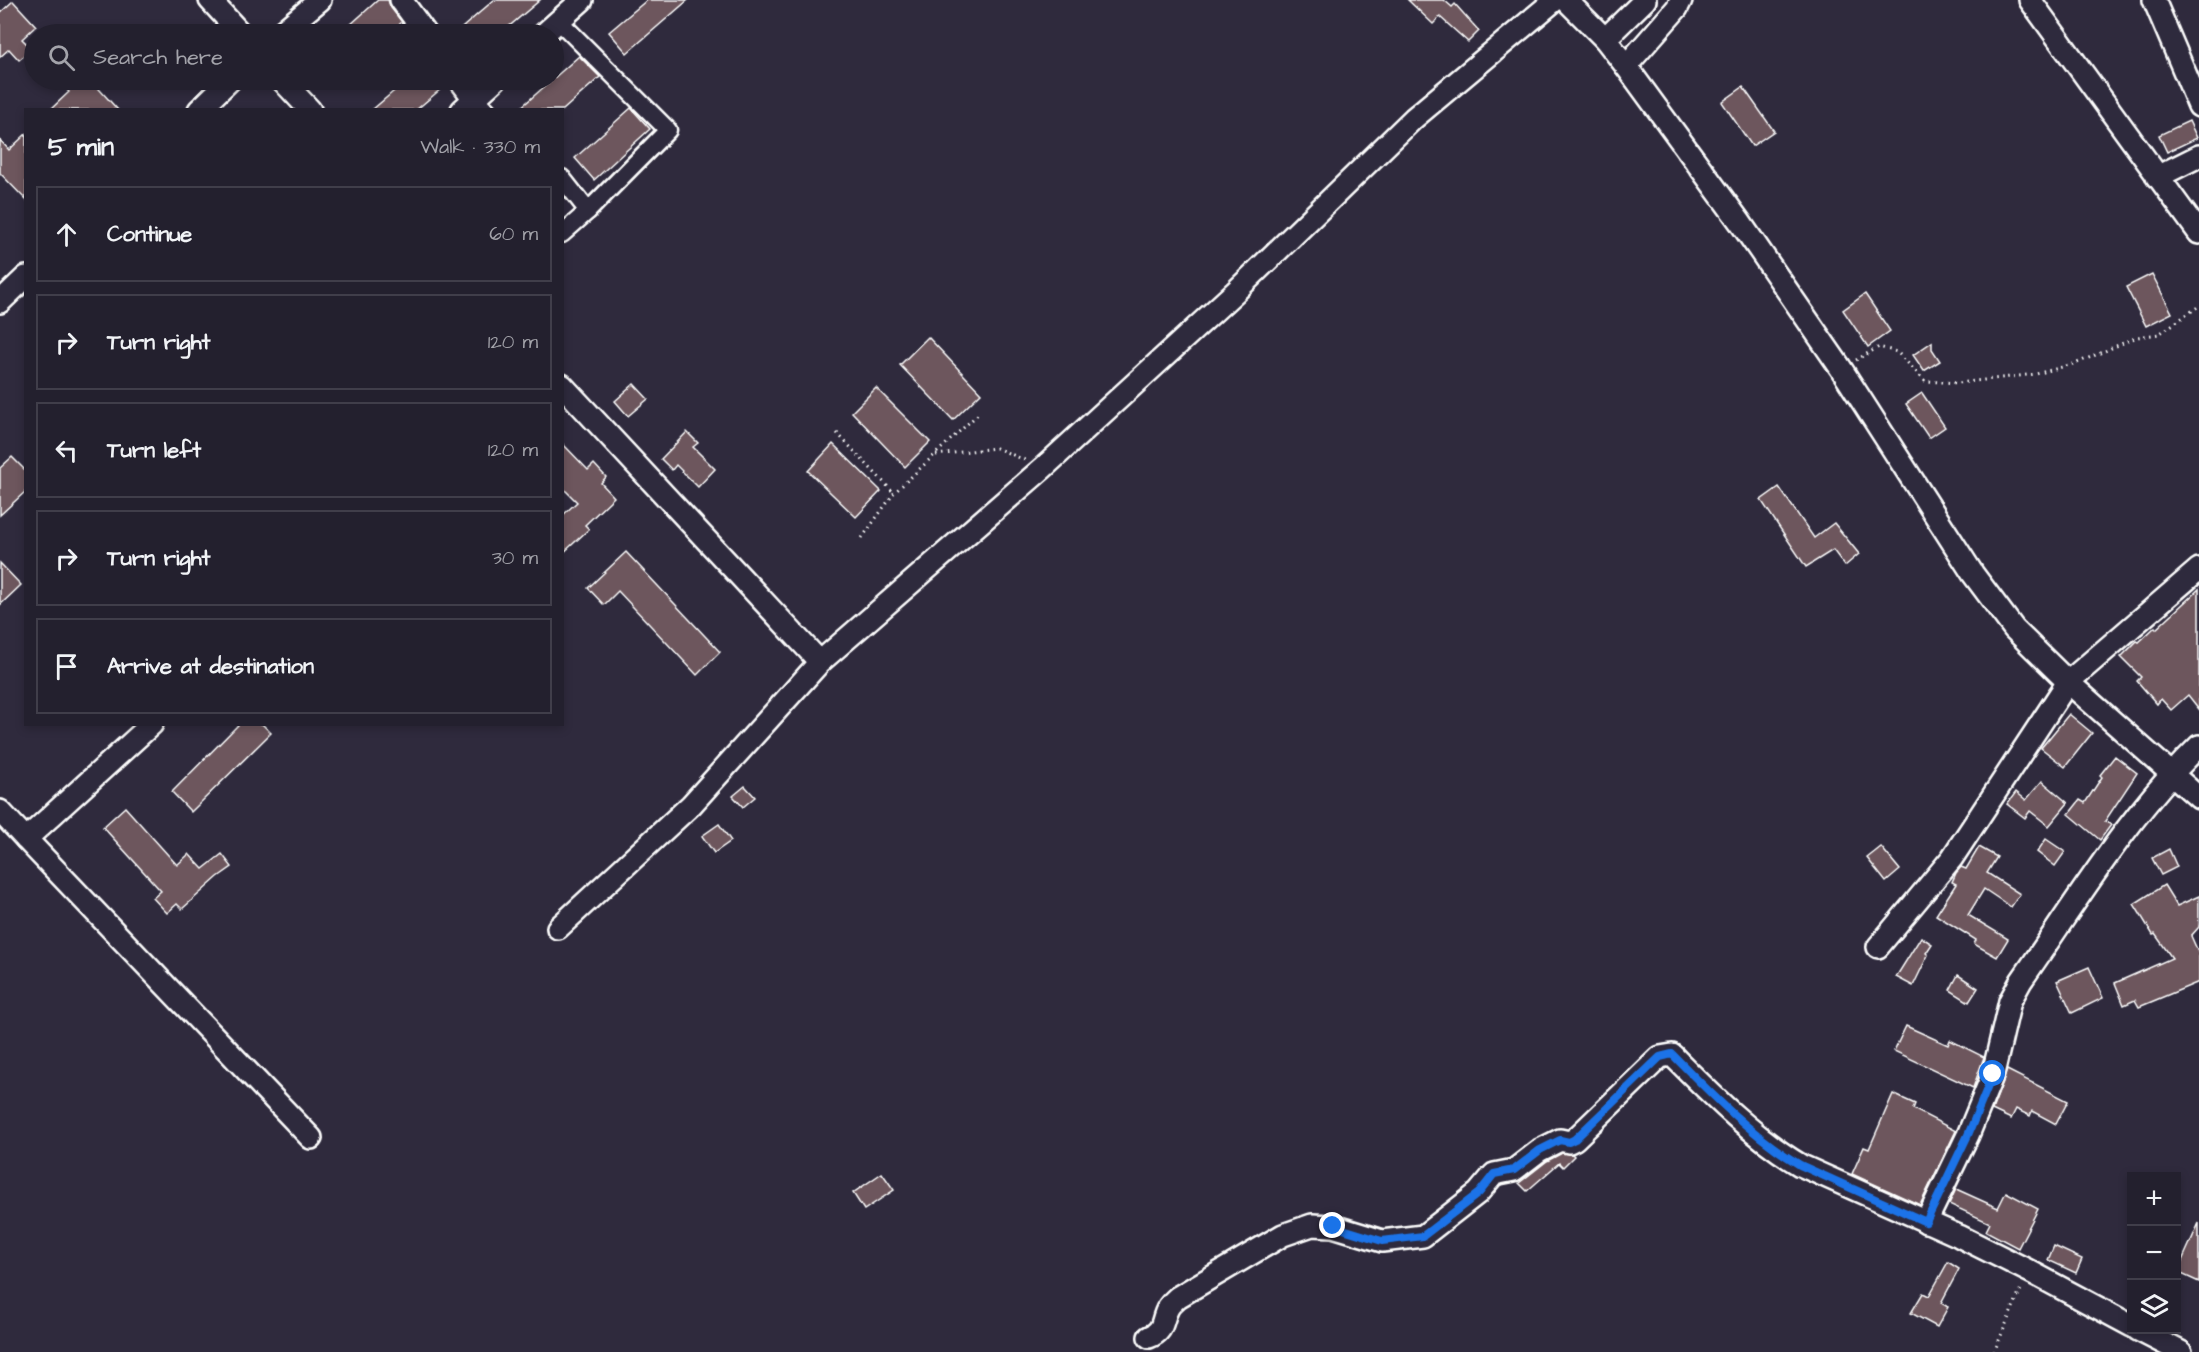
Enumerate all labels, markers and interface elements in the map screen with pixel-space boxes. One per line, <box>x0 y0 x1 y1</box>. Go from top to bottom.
search box <box>24 24 564 90</box>
icon: search <box>45 41 78 74</box>
text: Search here <box>93 42 223 73</box>
text: 5 min <box>48 129 114 165</box>
text: Walk · 330 m <box>420 133 540 161</box>
icon: ahead <box>50 218 83 251</box>
text: Continue <box>107 219 192 250</box>
text: 60 m <box>489 220 538 248</box>
icon: right <box>50 326 83 359</box>
text: Turn right <box>107 327 210 358</box>
text: 120 m <box>488 328 538 356</box>
icon: left <box>50 434 83 467</box>
text: Turn left <box>107 435 201 466</box>
text: 120 m <box>488 436 538 464</box>
icon: right <box>50 542 83 575</box>
text: Turn right <box>107 543 210 574</box>
text: 30 m <box>492 544 538 572</box>
icon: arrive <box>50 650 83 683</box>
text: Arrive at destination <box>107 651 314 682</box>
route start <box>1979 1060 2005 1086</box>
map controls <box>2127 1172 2181 1334</box>
button: + <box>2127 1172 2181 1226</box>
route end <box>1319 1212 1345 1238</box>
button: − <box>2127 1226 2181 1280</box>
button: layers <box>2127 1280 2181 1334</box>

